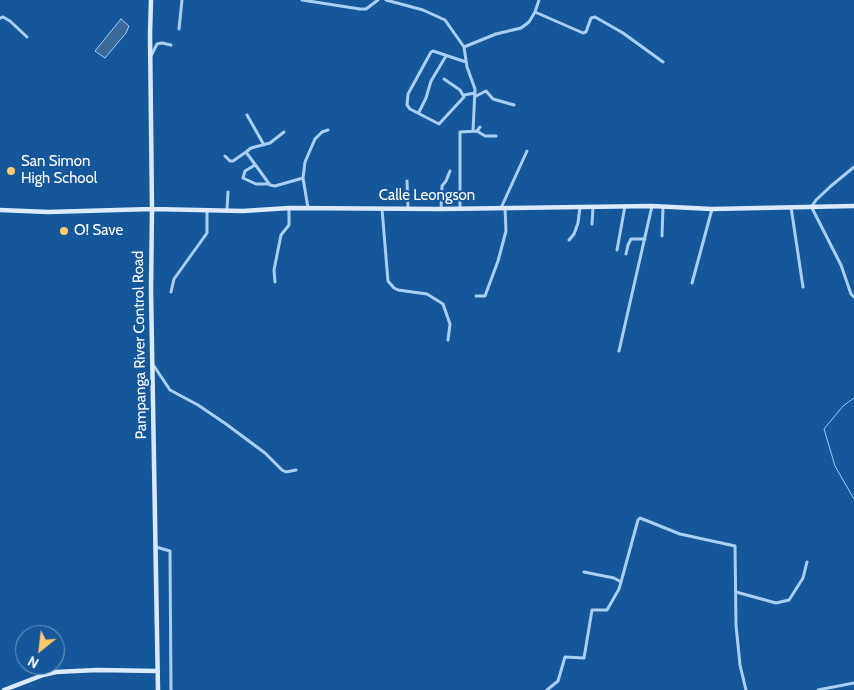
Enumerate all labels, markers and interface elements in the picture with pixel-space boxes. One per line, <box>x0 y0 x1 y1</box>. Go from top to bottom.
place label: San Simon High School <box>21 153 97 188</box>
marker: San Simon High School <box>5 165 17 177</box>
street label: Calle Leongson <box>379 187 475 205</box>
place label: O! Save <box>74 222 123 240</box>
marker: O! Save <box>58 225 70 237</box>
street label: Pampanga River Control Road <box>129 250 151 440</box>
north arrow <box>15 625 65 675</box>
text: N <box>25 652 42 673</box>

